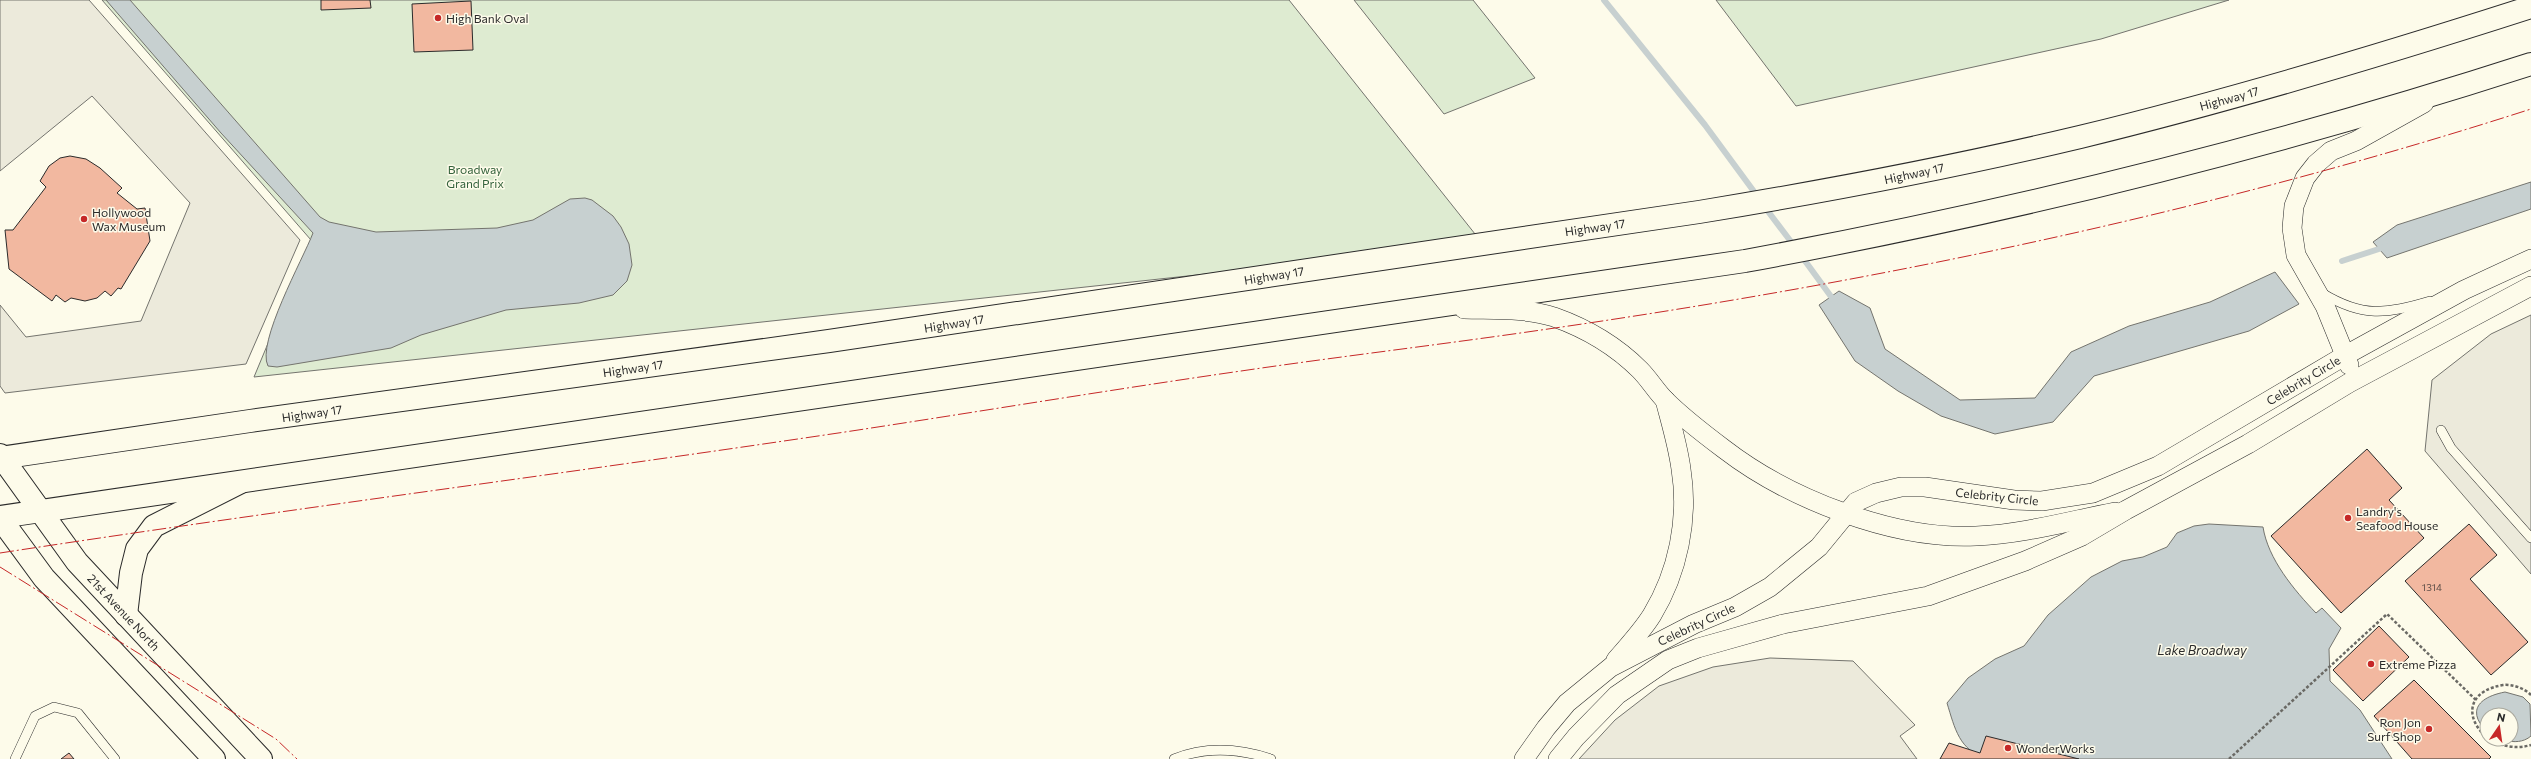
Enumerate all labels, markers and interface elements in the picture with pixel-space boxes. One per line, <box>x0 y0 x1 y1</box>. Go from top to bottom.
place label: High Bank Oval <box>446 11 529 25</box>
marker: High Bank Oval <box>433 13 443 23</box>
street label: Highway 17 <box>2198 83 2260 113</box>
street label: Highway 17 <box>1883 160 1945 186</box>
park label: Broadway Grand Prix <box>446 162 504 190</box>
place label: Hollywood Wax Museum <box>92 205 166 233</box>
marker: Hollywood Wax Museum <box>79 214 89 224</box>
street label: Highway 17 <box>1564 216 1626 238</box>
street label: Highway 17 <box>1243 263 1305 287</box>
street label: Highway 17 <box>923 311 985 335</box>
street label: Celebrity Circle <box>2264 352 2342 408</box>
street label: Highway 17 <box>602 357 664 379</box>
street label: Highway 17 <box>281 402 343 424</box>
street label: Celebrity Circle <box>1955 485 2039 507</box>
place label: Landry's Seafood House <box>2356 504 2438 532</box>
marker: Landry's Seafood House <box>2343 513 2353 523</box>
street label: 21st Avenue North <box>85 571 163 653</box>
house number: 1314 <box>2422 581 2442 593</box>
street label: Celebrity Circle <box>1655 600 1737 648</box>
water label: Lake Broadway <box>2157 642 2248 658</box>
place label: Extreme Pizza <box>2379 657 2456 671</box>
marker: Extreme Pizza <box>2366 659 2376 669</box>
north arrow <box>2479 707 2519 747</box>
text: N <box>2496 710 2507 724</box>
place label: Ron Jon Surf Shop <box>2367 715 2421 743</box>
marker: Ron Jon Surf Shop <box>2424 724 2434 734</box>
place label: WonderWorks <box>2016 741 2095 755</box>
marker: WonderWorks <box>2003 743 2013 753</box>

